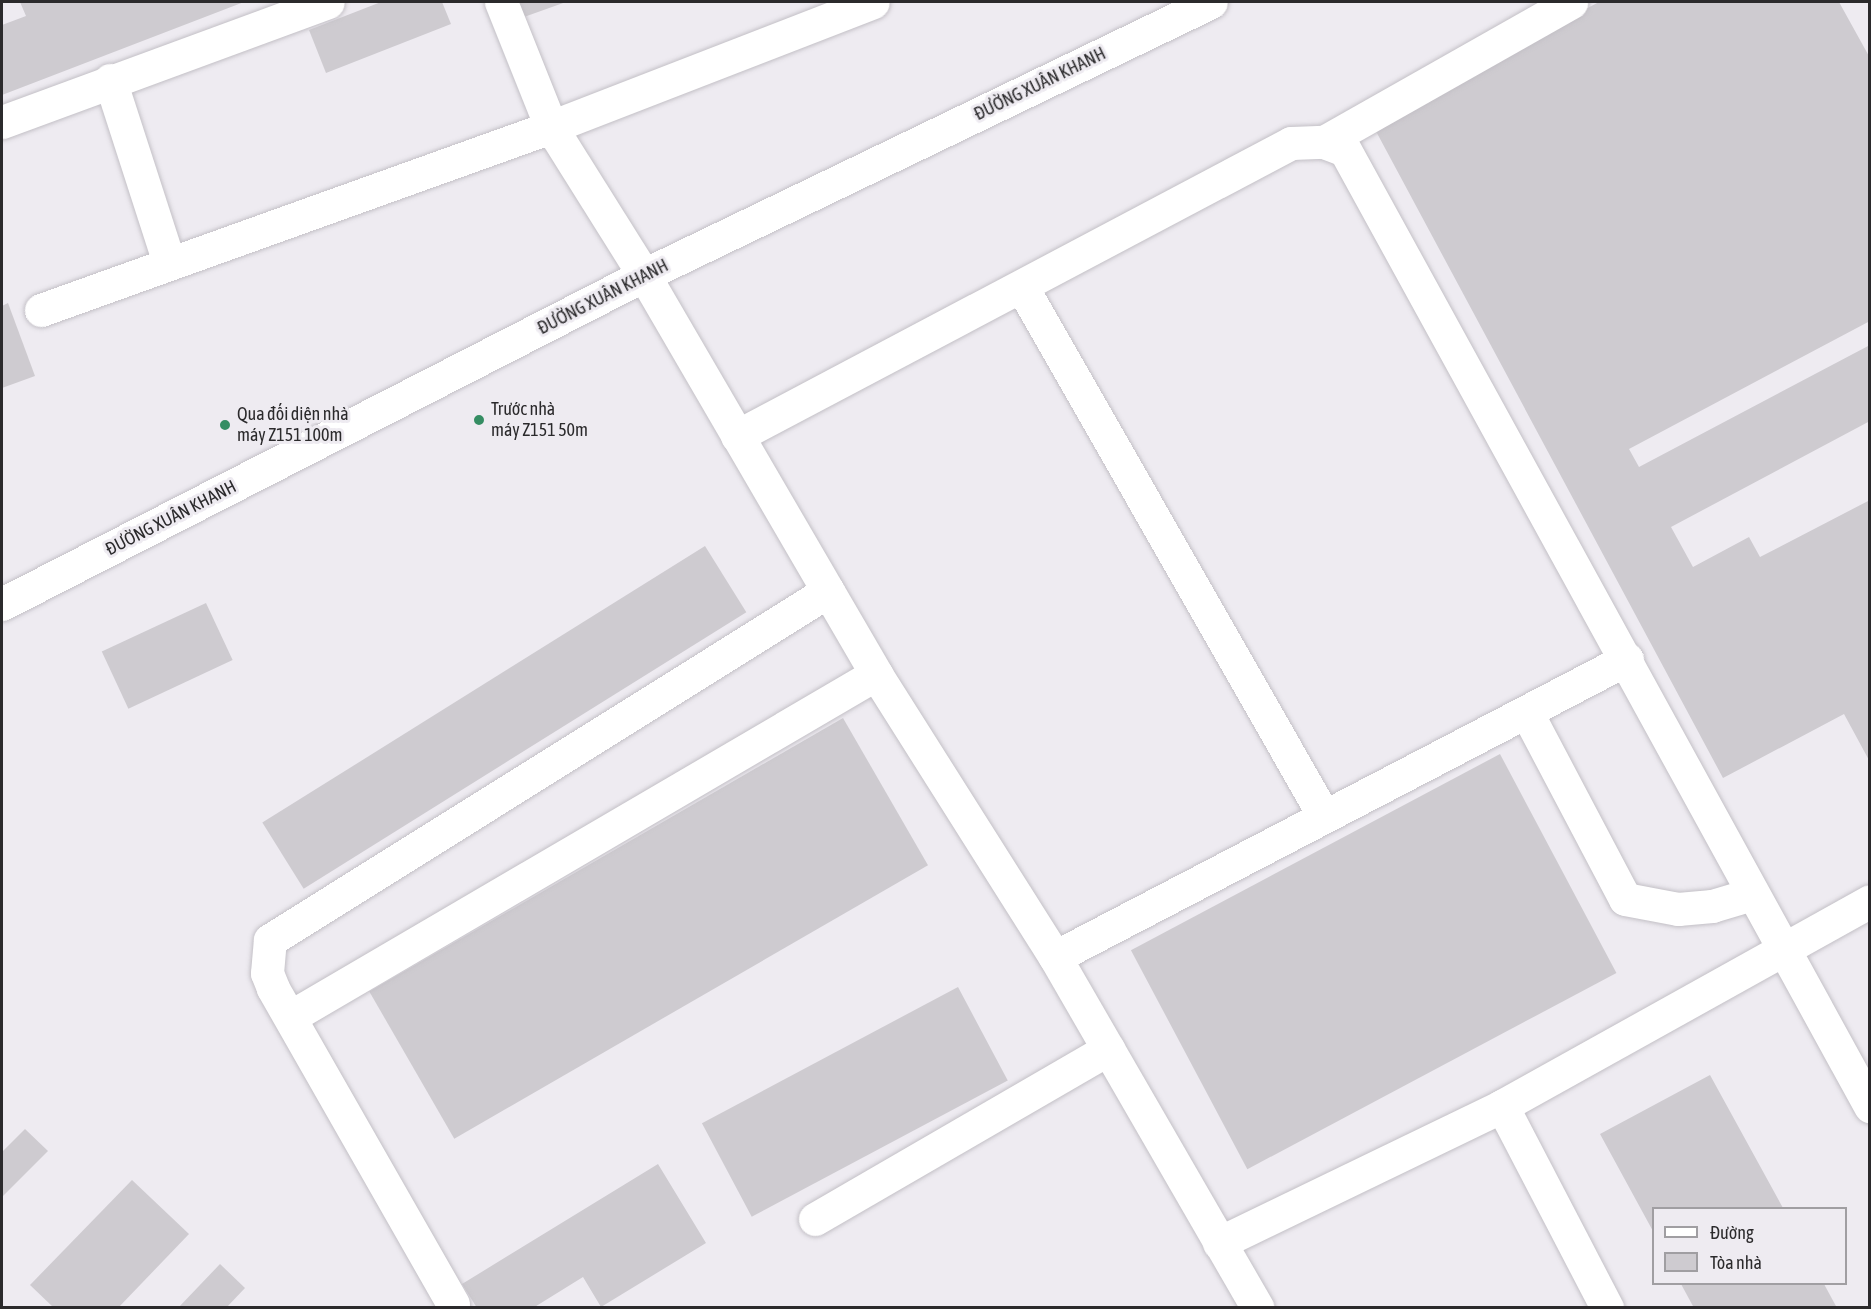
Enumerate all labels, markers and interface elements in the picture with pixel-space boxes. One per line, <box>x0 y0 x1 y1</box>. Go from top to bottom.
street label: ĐƯỜNG XUÂN KHANH <box>971 43 1109 125</box>
street label: ĐƯỜNG XUÂN KHANH <box>534 255 672 339</box>
place label: Trước nhà máy Z151 50m <box>491 399 588 442</box>
place label: Qua đối diện nhà máy Z151 100m <box>237 404 349 446</box>
marker: Trước nhà máy Z151 50m <box>472 413 486 427</box>
marker: Qua đối diện nhà máy Z151 100m <box>218 418 232 432</box>
street label: ĐƯỜNG XUÂN KHANH <box>102 476 240 560</box>
legend <box>1652 1207 1847 1285</box>
text: Đường <box>1710 1222 1754 1243</box>
text: Tòa nhà <box>1710 1252 1762 1273</box>

